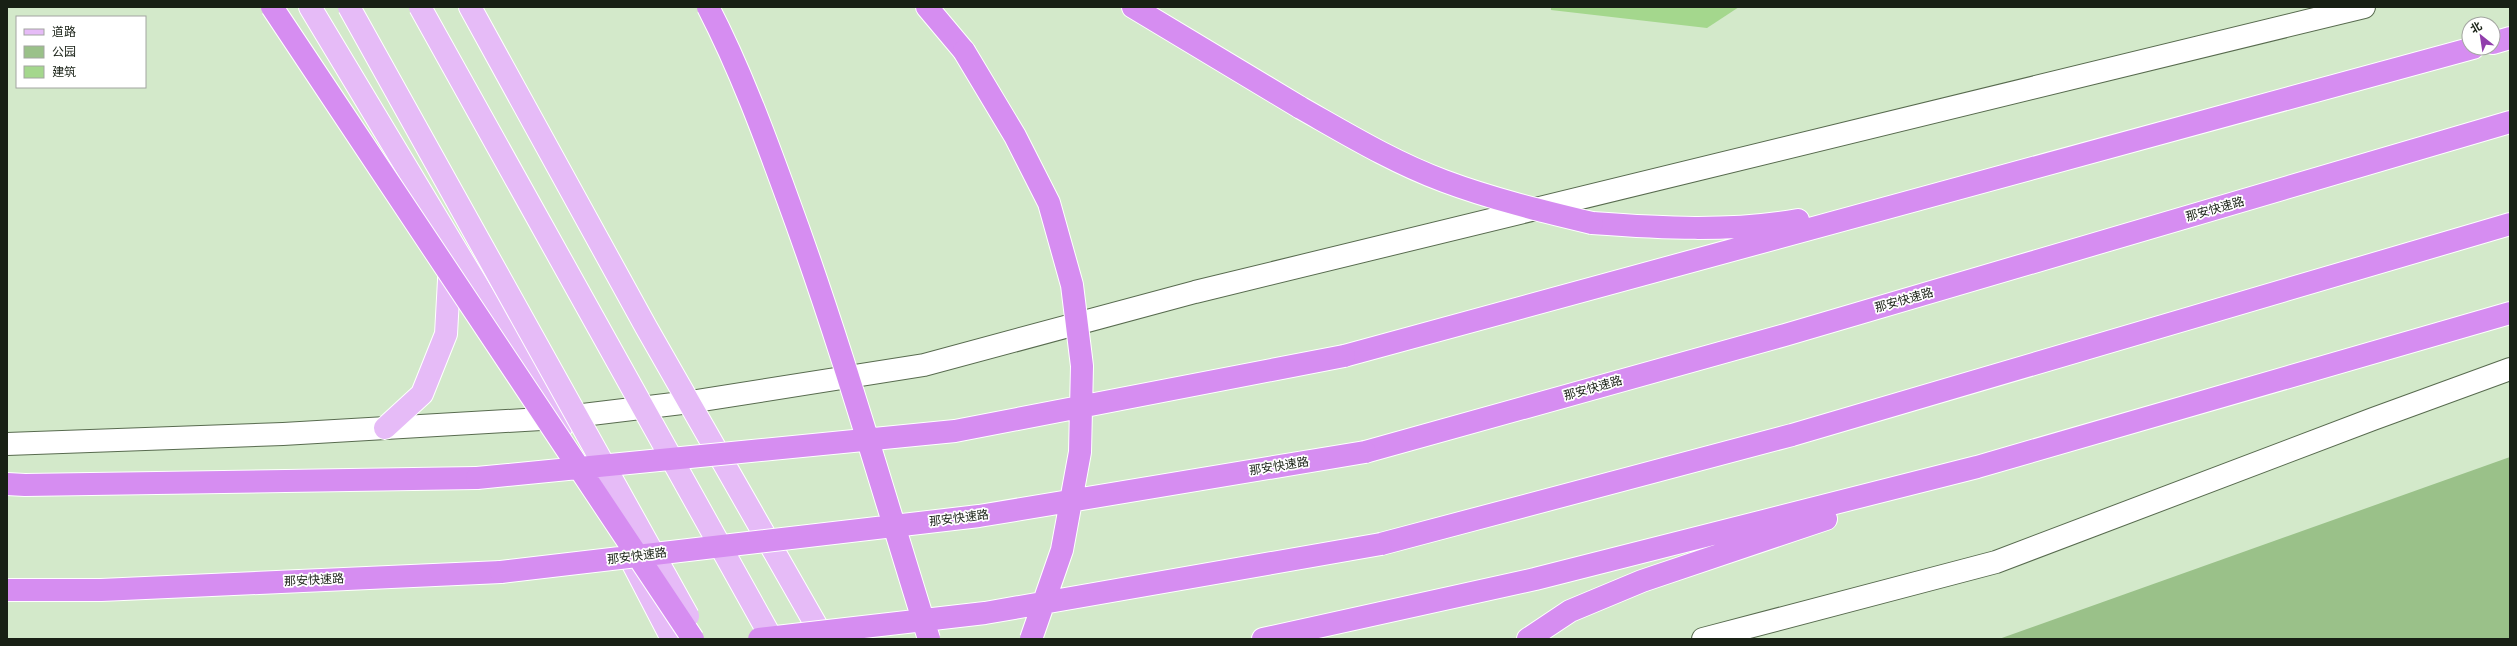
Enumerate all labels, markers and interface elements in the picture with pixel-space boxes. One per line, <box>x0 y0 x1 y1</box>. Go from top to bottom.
legend <box>16 16 146 88</box>
north arrow <box>2461 16 2501 56</box>
text: 北 <box>2468 19 2484 36</box>
text: 道路 <box>52 25 76 39</box>
text: 公园 <box>52 45 76 59</box>
text: 建筑 <box>52 65 76 79</box>
street label: 那安快速路 <box>2184 194 2246 224</box>
street label: 那安快速路 <box>1873 285 1935 315</box>
street label: 那安快速路 <box>1562 373 1624 403</box>
street label: 那安快速路 <box>1248 454 1310 478</box>
street label: 那安快速路 <box>928 507 990 529</box>
street label: 那安快速路 <box>606 545 668 567</box>
street label: 那安快速路 <box>284 571 344 589</box>

